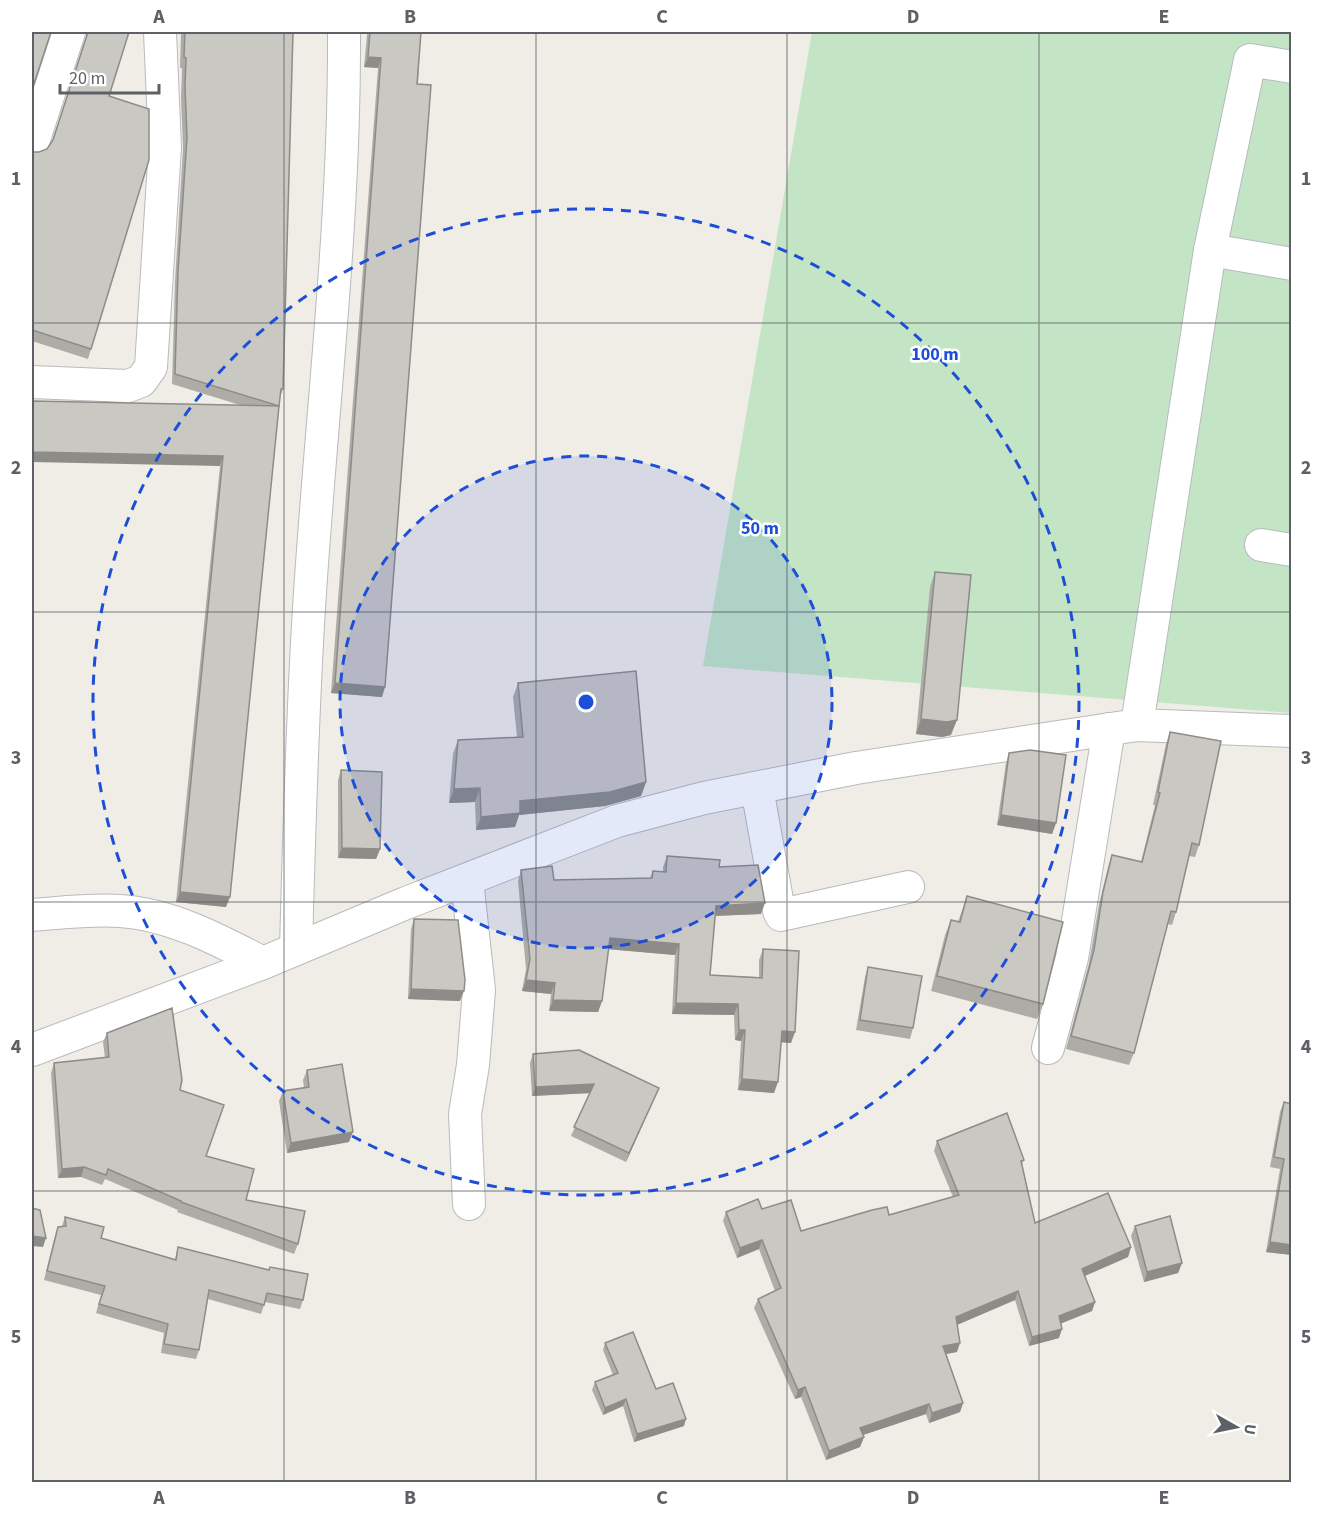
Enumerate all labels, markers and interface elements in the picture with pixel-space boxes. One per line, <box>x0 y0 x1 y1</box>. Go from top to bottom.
text: A <box>152 3 165 31</box>
text: B <box>404 3 416 31</box>
text: C <box>656 3 668 31</box>
text: D <box>907 3 919 31</box>
text: E <box>1159 3 1169 31</box>
scale bar <box>60 57 159 95</box>
text: 20 m <box>69 66 105 91</box>
text: 1 <box>11 165 21 193</box>
text: 1 <box>1301 165 1311 193</box>
text: 100 m <box>911 342 959 367</box>
text: 2 <box>11 454 21 482</box>
text: 2 <box>1301 454 1311 482</box>
text: 50 m <box>741 516 779 541</box>
centre of rings <box>576 692 596 712</box>
text: 3 <box>11 744 21 772</box>
text: 3 <box>1301 744 1311 772</box>
text: 4 <box>11 1033 22 1061</box>
text: 4 <box>1301 1033 1312 1061</box>
text: 5 <box>11 1323 21 1351</box>
text: 5 <box>1301 1323 1311 1351</box>
north arrow <box>1206 1397 1266 1457</box>
text: U <box>1238 1422 1262 1436</box>
text: A <box>152 1484 165 1512</box>
text: B <box>404 1484 416 1512</box>
text: C <box>656 1484 668 1512</box>
text: D <box>907 1484 919 1512</box>
text: E <box>1159 1484 1169 1512</box>

